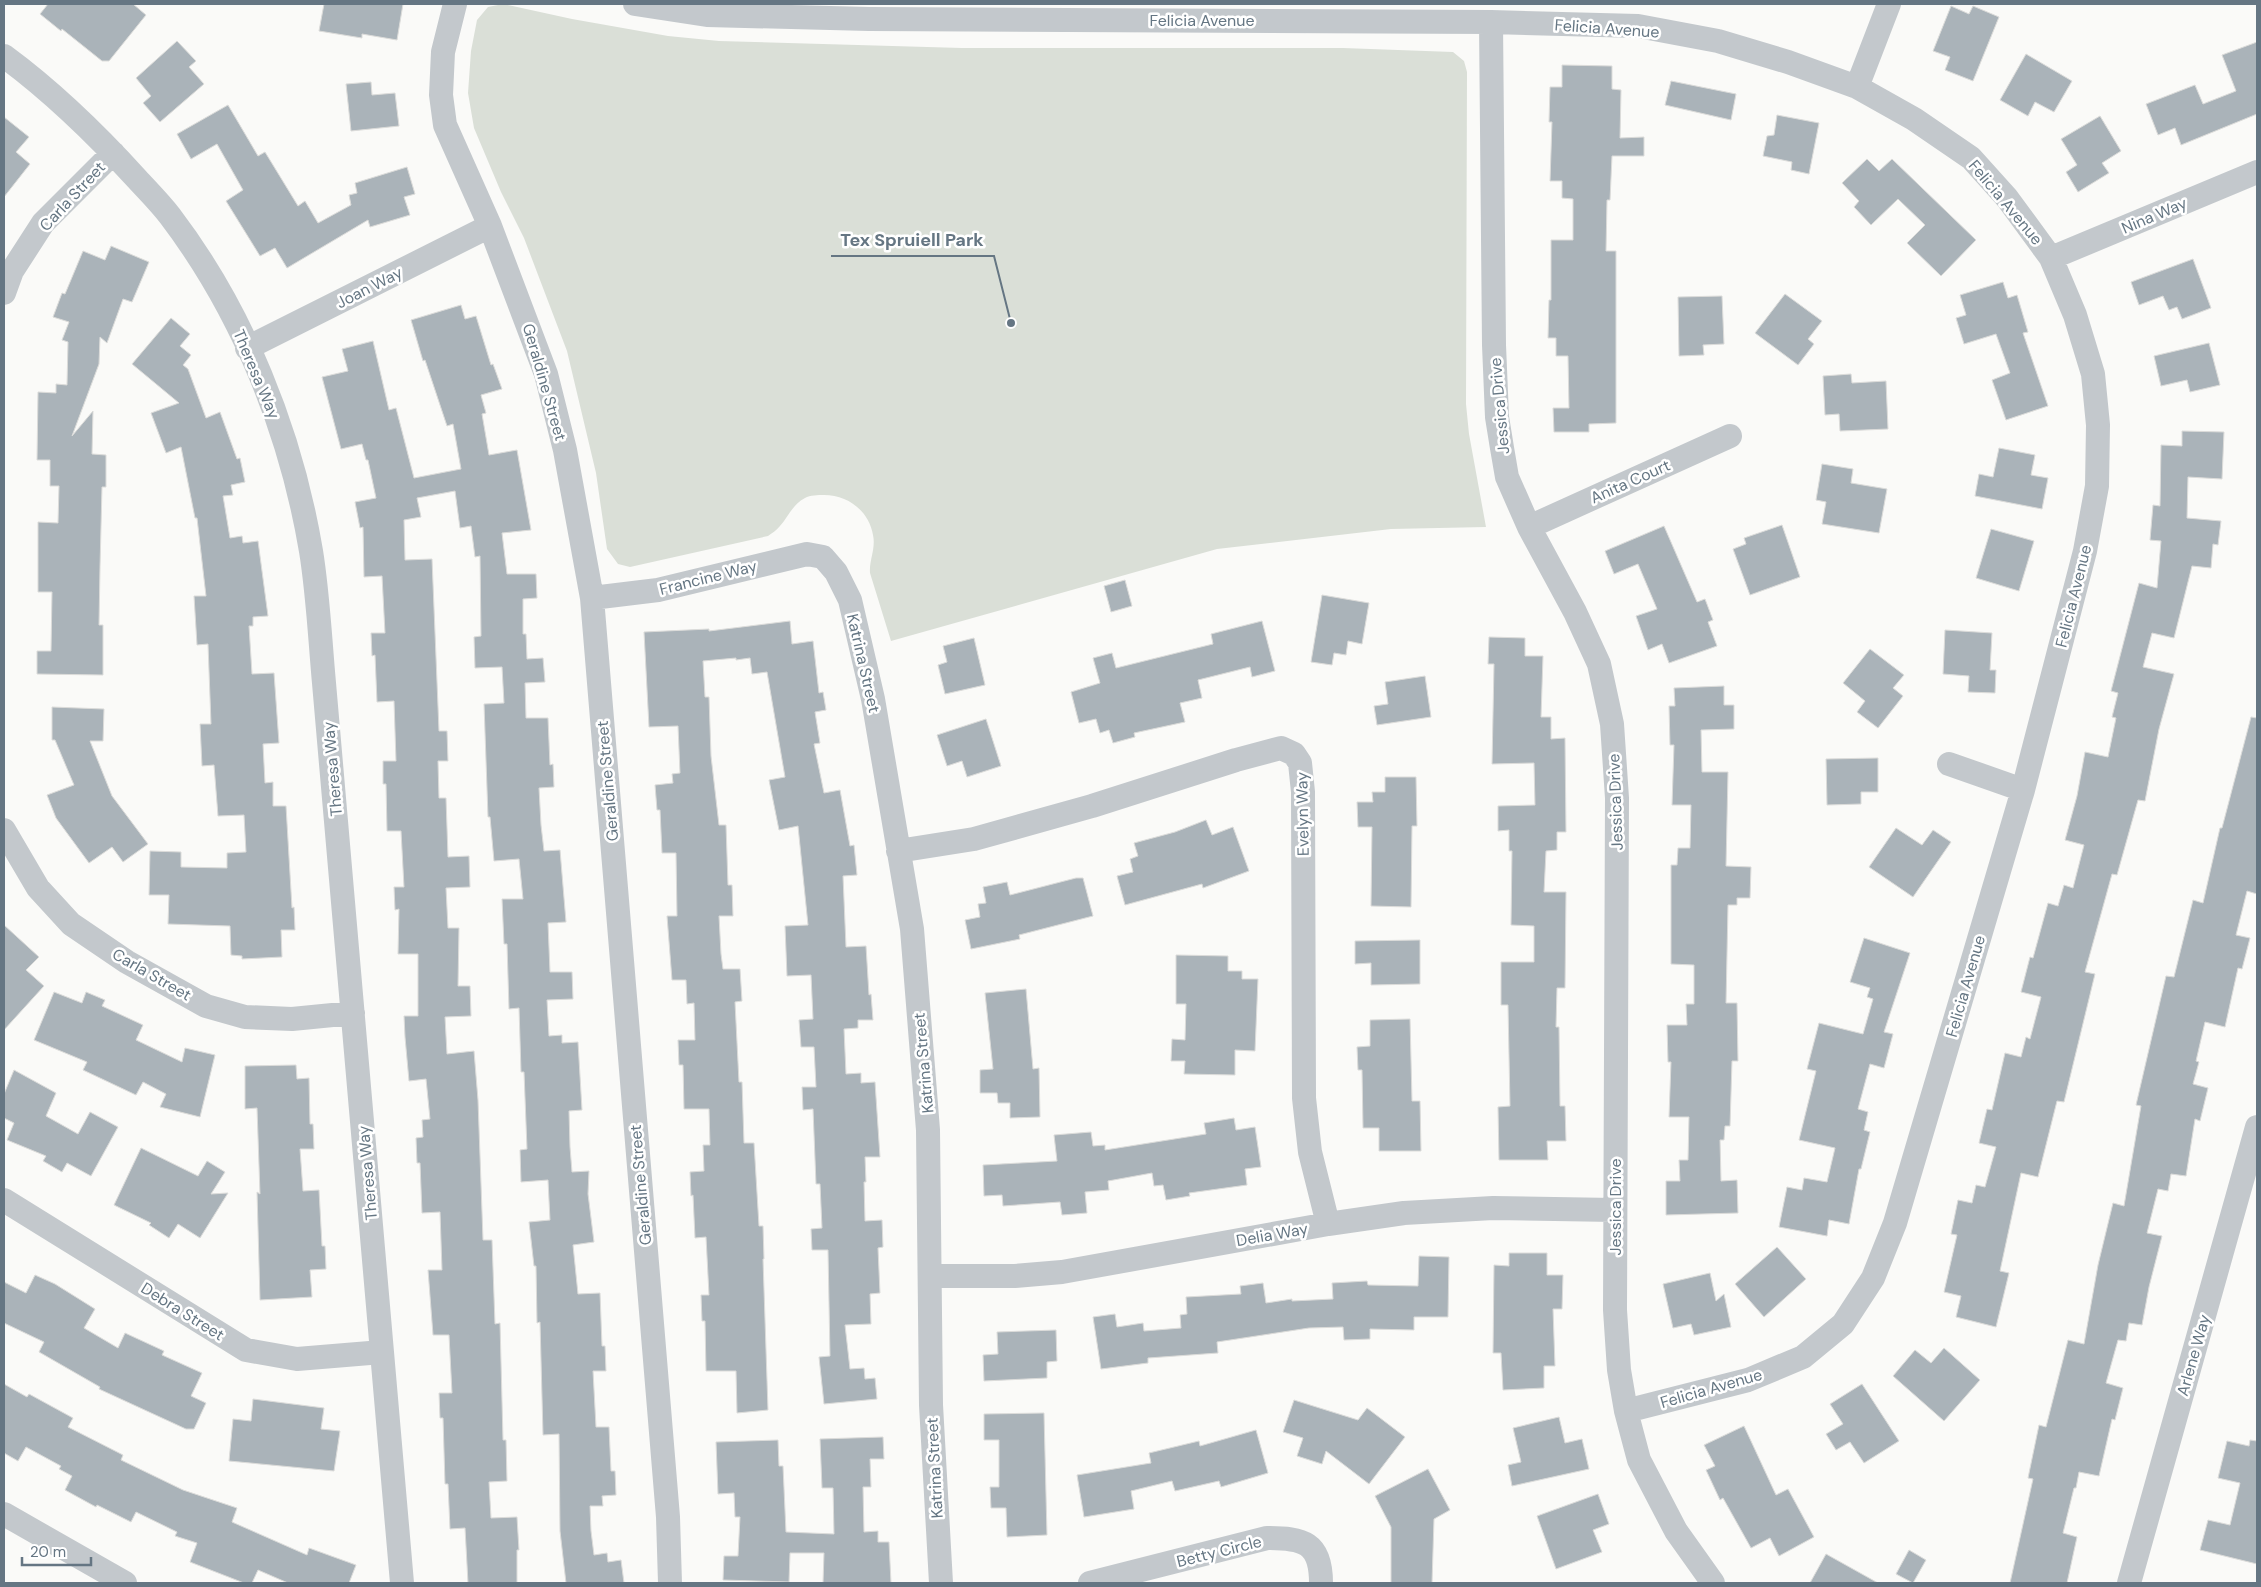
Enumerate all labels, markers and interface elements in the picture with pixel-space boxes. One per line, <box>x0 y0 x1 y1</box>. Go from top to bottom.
street label: Felicia Avenue <box>1149 10 1255 31</box>
street label: Felicia Avenue <box>1554 14 1660 43</box>
street label: Felicia Avenue <box>1964 155 2047 249</box>
street label: Carla Street <box>35 157 110 236</box>
street label: Nina Way <box>2118 192 2190 239</box>
callout: Tex Spruiell Park <box>831 223 994 256</box>
text: Tex Spruiell Park <box>840 228 984 252</box>
street label: Joan Way <box>333 262 406 313</box>
street label: Geraldine Street <box>518 321 571 443</box>
street label: Theresa Way <box>228 326 285 422</box>
street label: Jessica Drive <box>1485 357 1514 455</box>
street label: Anita Court <box>1587 455 1673 508</box>
street label: Felicia Avenue <box>2051 543 2096 650</box>
street label: Francine Way <box>657 555 759 600</box>
street label: Katrina Street <box>842 612 885 715</box>
street label: Geraldine Street <box>592 720 623 842</box>
street label: Theresa Way <box>318 721 347 817</box>
street label: Jessica Drive <box>1603 753 1628 851</box>
street label: Evelyn Way <box>1291 772 1314 856</box>
street label: Felicia Avenue <box>1941 933 1990 1040</box>
street label: Carla Street <box>108 943 195 1006</box>
street label: Katrina Street <box>909 1012 938 1114</box>
street label: Geraldine Street <box>625 1124 656 1246</box>
street label: Theresa Way <box>353 1125 382 1221</box>
street label: Jessica Drive <box>1605 1158 1626 1256</box>
street label: Delia Way <box>1235 1218 1310 1251</box>
street label: Debra Street <box>137 1278 228 1345</box>
street label: Arlene Way <box>2172 1312 2215 1398</box>
street label: Felicia Avenue <box>1658 1364 1765 1413</box>
street label: Katrina Street <box>921 1417 948 1519</box>
street label: Betty Circle <box>1174 1531 1264 1572</box>
scale bar <box>22 1534 91 1566</box>
text: 20 m <box>30 1542 66 1562</box>

